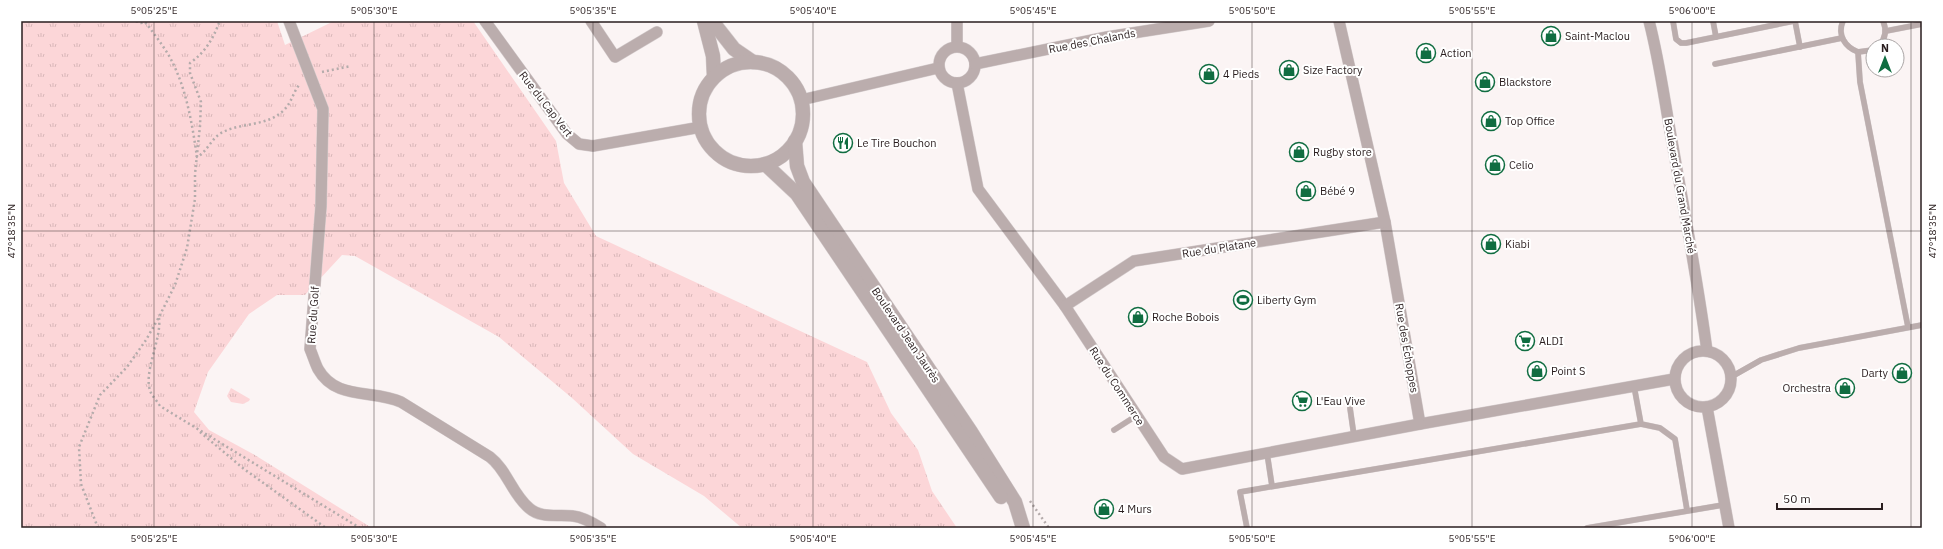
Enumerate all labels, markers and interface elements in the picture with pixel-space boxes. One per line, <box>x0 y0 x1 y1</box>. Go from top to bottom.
text: 5°05'25"E <box>130 4 178 17</box>
text: 5°05'30"E <box>350 4 398 17</box>
text: 5°05'35"E <box>569 4 617 17</box>
text: 5°05'40"E <box>789 4 837 17</box>
text: 5°05'45"E <box>1009 4 1057 17</box>
text: 5°05'50"E <box>1228 4 1276 17</box>
text: 5°05'55"E <box>1448 4 1496 17</box>
text: 5°06'00"E <box>1668 4 1716 17</box>
shop icon: Saint-Maclou <box>1540 25 1562 47</box>
street label: Rue des Chalands <box>1047 26 1137 56</box>
place label: Saint-Maclou <box>1565 29 1630 43</box>
north arrow <box>1865 38 1905 78</box>
text: N <box>1881 41 1889 55</box>
shop icon: Action <box>1415 42 1437 64</box>
place label: Action <box>1440 46 1472 60</box>
shop icon: Size Factory <box>1278 59 1300 81</box>
shop icon: 4 Pieds <box>1198 63 1220 85</box>
place label: Size Factory <box>1303 63 1363 77</box>
place label: 4 Pieds <box>1223 67 1259 81</box>
street label: Rue du Cap Vert <box>516 68 576 140</box>
shop icon: Blackstore <box>1474 71 1496 93</box>
place label: Blackstore <box>1499 75 1552 89</box>
shop icon: Top Office <box>1480 110 1502 132</box>
place label: Top Office <box>1505 114 1555 128</box>
street label: Boulevard du Grand Marché <box>1661 117 1699 255</box>
restaurant icon: Le Tire Bouchon <box>832 132 854 154</box>
place label: Le Tire Bouchon <box>857 136 936 150</box>
shop icon: Rugby store <box>1288 141 1310 163</box>
place label: Rugby store <box>1313 145 1372 159</box>
shop icon: Celio <box>1484 154 1506 176</box>
place label: Celio <box>1509 158 1534 172</box>
shop icon: Bébé 9 <box>1295 180 1317 202</box>
place label: Bébé 9 <box>1320 184 1355 198</box>
text: 47°18'35"N <box>5 204 18 258</box>
text: 47°18'35"N <box>1926 204 1939 258</box>
shop icon: Kiabi <box>1480 233 1502 255</box>
street label: Rue du Platane <box>1181 235 1257 261</box>
place label: Kiabi <box>1505 237 1530 251</box>
street label: Rue du Golf <box>304 285 322 344</box>
street label: Boulevard Jean Jaurès <box>869 285 943 385</box>
sports icon: Liberty Gym <box>1232 289 1254 311</box>
place label: Liberty Gym <box>1257 293 1316 307</box>
street label: Rue des Échoppes <box>1392 302 1422 394</box>
shop icon: Roche Bobois <box>1127 306 1149 328</box>
place label: Roche Bobois <box>1152 310 1219 324</box>
supermarket icon: ALDI <box>1514 330 1536 352</box>
place label: ALDI <box>1539 334 1563 348</box>
street label: Rue du Commerce <box>1086 344 1148 428</box>
shop icon: Point S <box>1526 360 1548 382</box>
shop icon: Darty <box>1891 362 1913 384</box>
place label: Point S <box>1551 364 1585 378</box>
place label: Darty <box>1861 366 1889 380</box>
shop icon: Orchestra <box>1834 377 1856 399</box>
place label: Orchestra <box>1782 381 1831 395</box>
supermarket icon: L'Eau Vive <box>1291 390 1313 412</box>
place label: L'Eau Vive <box>1316 394 1365 408</box>
scale bar <box>1777 485 1882 511</box>
text: 50 m <box>1783 491 1811 506</box>
shop icon: 4 Murs <box>1093 498 1115 520</box>
place label: 4 Murs <box>1118 502 1152 516</box>
text: 5°05'25"E <box>130 532 178 545</box>
text: 5°05'30"E <box>350 532 398 545</box>
text: 5°05'35"E <box>569 532 617 545</box>
text: 5°05'40"E <box>789 532 837 545</box>
text: 5°05'45"E <box>1009 532 1057 545</box>
text: 5°05'50"E <box>1228 532 1276 545</box>
text: 5°05'55"E <box>1448 532 1496 545</box>
text: 5°06'00"E <box>1668 532 1716 545</box>

